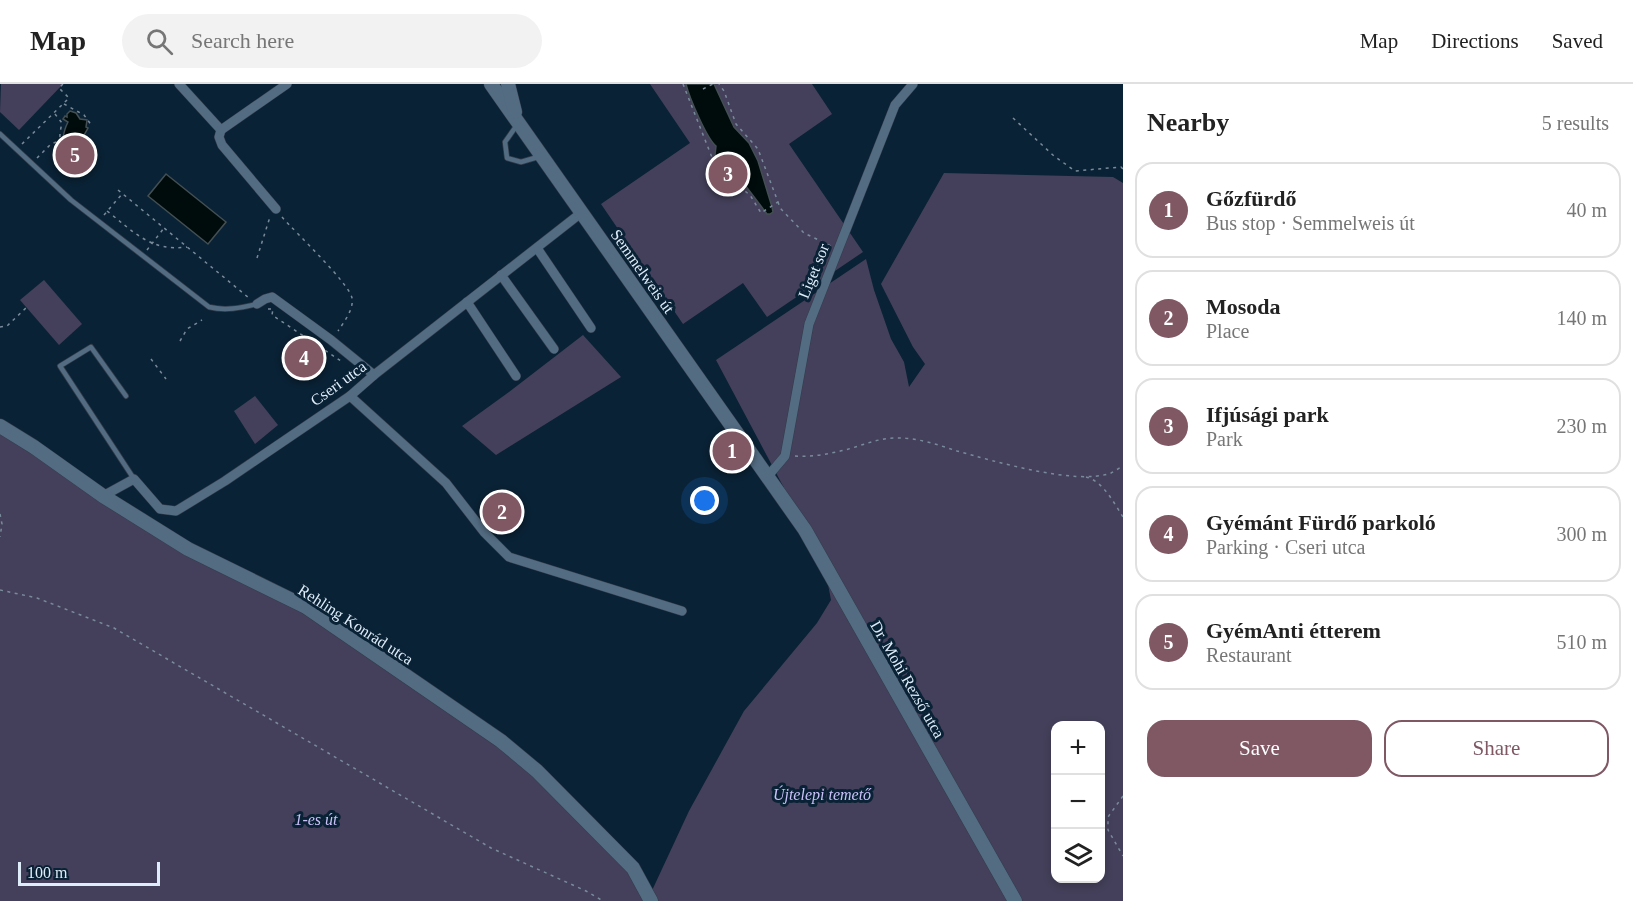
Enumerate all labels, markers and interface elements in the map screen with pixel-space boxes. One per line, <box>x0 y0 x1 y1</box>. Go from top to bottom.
search box <box>122 14 542 68</box>
text: Map <box>30 25 86 56</box>
icon: search <box>143 25 176 58</box>
text: Search here <box>191 28 294 53</box>
text: Map <box>1360 29 1398 53</box>
text: Directions <box>1431 29 1519 53</box>
text: Saved <box>1552 29 1603 53</box>
text: Nearby <box>1147 108 1229 137</box>
text: 5 results <box>1542 112 1609 134</box>
pin: 5 <box>56 132 94 178</box>
pin: 3 <box>708 152 748 196</box>
text: Gőzfürdő <box>1206 186 1296 211</box>
text: 1 <box>1164 199 1174 221</box>
text: 40 m <box>1566 199 1607 221</box>
text: Bus stop · Semmelweis út <box>1206 212 1415 234</box>
street label: Semmelweis út <box>607 226 678 317</box>
street label: Liget sor <box>795 241 833 301</box>
text: Mosoda <box>1206 294 1281 319</box>
text: 2 <box>1164 307 1174 329</box>
text: 140 m <box>1556 307 1607 329</box>
text: Place <box>1206 320 1249 342</box>
pin: 4 <box>284 336 324 380</box>
street label: Cseri utca <box>307 358 369 409</box>
text: Ifjúsági park <box>1206 402 1329 427</box>
text: 3 <box>1164 415 1174 437</box>
text: 230 m <box>1556 415 1607 437</box>
pin: 1 <box>712 428 752 473</box>
text: Park <box>1206 428 1243 450</box>
your location <box>690 486 719 515</box>
pin: 2 <box>482 490 522 534</box>
text: Gyémánt Fürdő parkoló <box>1206 510 1436 535</box>
text: 4 <box>1164 523 1174 545</box>
text: 300 m <box>1556 523 1607 545</box>
text: Parking · Cseri utca <box>1206 536 1365 558</box>
street label: Rehling Konrád utca <box>295 581 416 669</box>
street label: Dr. Mohi Rezső utca <box>867 618 948 741</box>
text: GyémAnti étterem <box>1206 618 1381 643</box>
text: 5 <box>1164 631 1174 653</box>
text: 510 m <box>1556 631 1607 653</box>
text: Restaurant <box>1206 644 1292 666</box>
button: Save <box>1147 720 1372 777</box>
button: Share <box>1384 720 1609 777</box>
map controls <box>1051 721 1105 883</box>
button: + <box>1051 721 1105 775</box>
button: − <box>1051 775 1105 829</box>
park label: Újtelepi temető <box>773 785 872 804</box>
park label: 1-es út <box>294 811 338 828</box>
button: layers <box>1051 829 1105 883</box>
scale bar <box>18 859 160 886</box>
text: 100 m <box>27 864 67 881</box>

